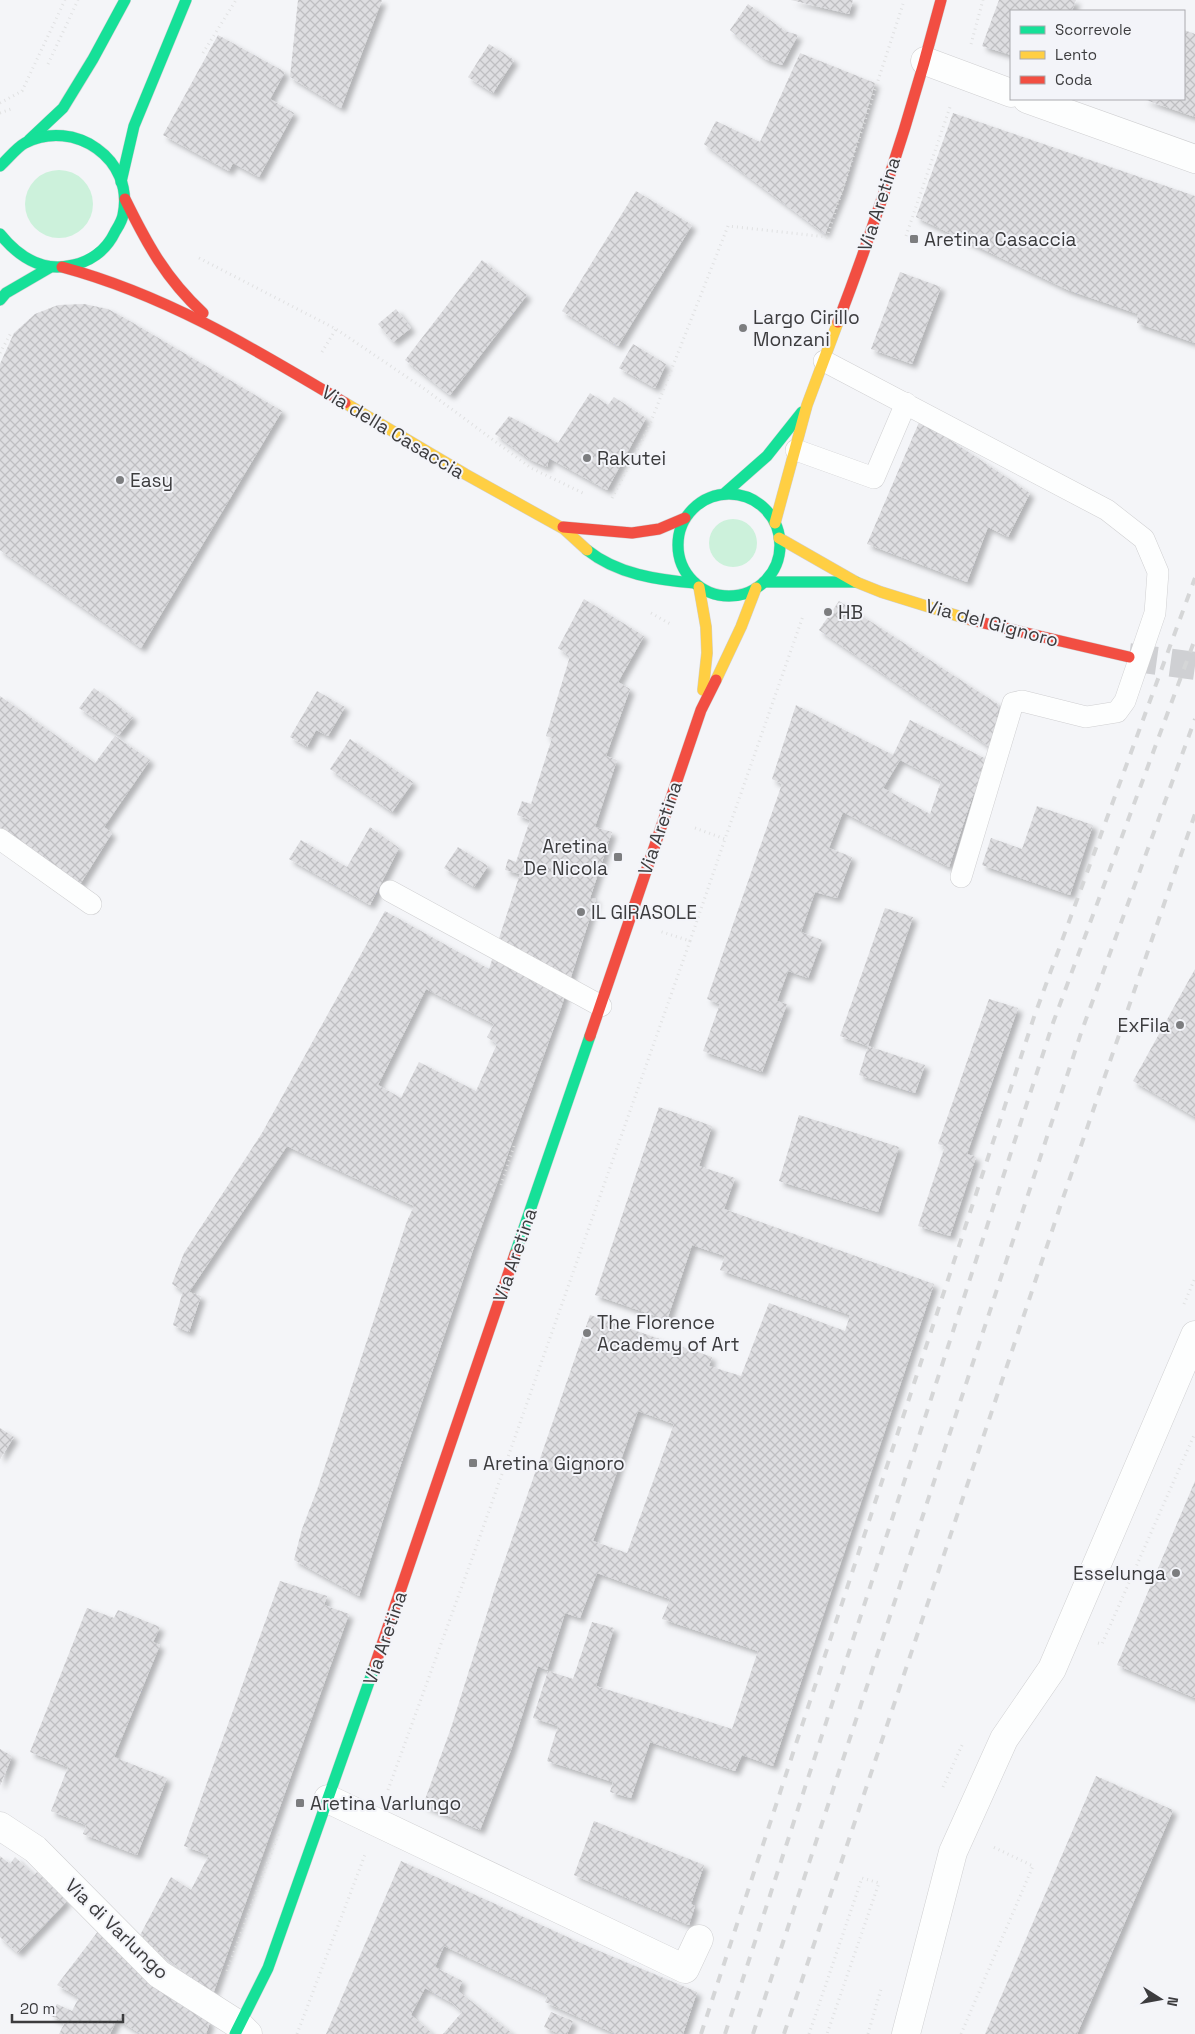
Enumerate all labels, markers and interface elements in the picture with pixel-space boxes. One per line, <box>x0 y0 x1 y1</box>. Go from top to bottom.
legend <box>1010 10 1185 100</box>
text: Scorrevole <box>1055 20 1132 39</box>
text: Lento <box>1055 45 1097 64</box>
text: Coda <box>1055 70 1093 89</box>
street label: Via Aretina <box>852 154 906 254</box>
place label: Aretina Casaccia <box>924 227 1077 252</box>
marker: Aretina Casaccia <box>908 233 920 245</box>
place label: Largo Cirillo Monzani <box>753 305 860 352</box>
marker: Largo Cirillo Monzani <box>737 322 749 334</box>
street label: Via della Casaccia <box>317 379 469 485</box>
place label: Rakutei <box>597 446 666 471</box>
marker: Rakutei <box>581 452 593 464</box>
place label: Easy <box>130 468 173 493</box>
marker: Easy <box>114 474 126 486</box>
street label: Via del Gignoro <box>923 593 1061 653</box>
place label: HB <box>838 600 863 625</box>
marker: HB <box>822 606 834 618</box>
street label: Via Aretina <box>632 778 688 878</box>
place label: Aretina De Nicola <box>523 834 608 881</box>
marker: Aretina De Nicola <box>612 851 624 863</box>
place label: IL GIRASOLE <box>591 900 697 925</box>
marker: IL GIRASOLE <box>575 906 587 918</box>
place label: ExFila <box>1118 1013 1170 1038</box>
marker: ExFila <box>1174 1019 1186 1031</box>
street label: Via Aretina <box>487 1205 543 1305</box>
place label: The Florence Academy of Art <box>597 1310 739 1357</box>
marker: The Florence Academy of Art <box>581 1327 593 1339</box>
place label: Aretina Gignoro <box>483 1451 625 1476</box>
marker: Aretina Gignoro <box>467 1457 479 1469</box>
place label: Esselunga <box>1073 1561 1166 1586</box>
marker: Esselunga <box>1170 1567 1182 1579</box>
street label: Via Aretina <box>357 1588 413 1688</box>
place label: Aretina Varlungo <box>310 1791 461 1816</box>
marker: Aretina Varlungo <box>294 1797 306 1809</box>
street label: Via di Varlungo <box>60 1873 174 1985</box>
north arrow <box>1135 1974 1185 2024</box>
scale bar <box>12 1992 124 2024</box>
text: N <box>1163 1995 1182 2008</box>
text: 20 m <box>20 1999 55 2018</box>

